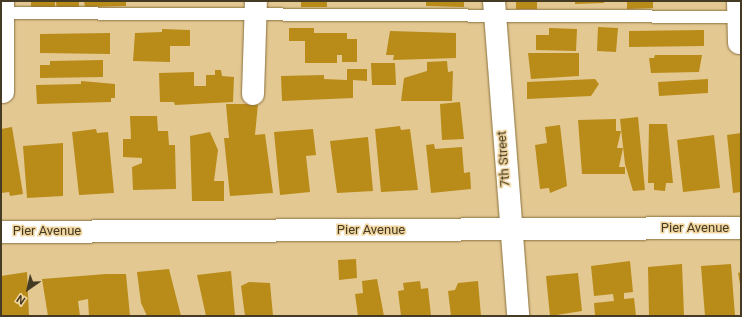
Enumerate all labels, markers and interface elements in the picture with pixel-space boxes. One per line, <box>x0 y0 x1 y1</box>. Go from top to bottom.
street label: 7th Street <box>494 130 514 188</box>
street label: Pier Avenue <box>661 220 729 236</box>
street label: Pier Avenue <box>337 222 405 238</box>
street label: Pier Avenue <box>13 223 81 239</box>
north arrow <box>8 269 48 309</box>
text: N <box>14 292 28 307</box>

